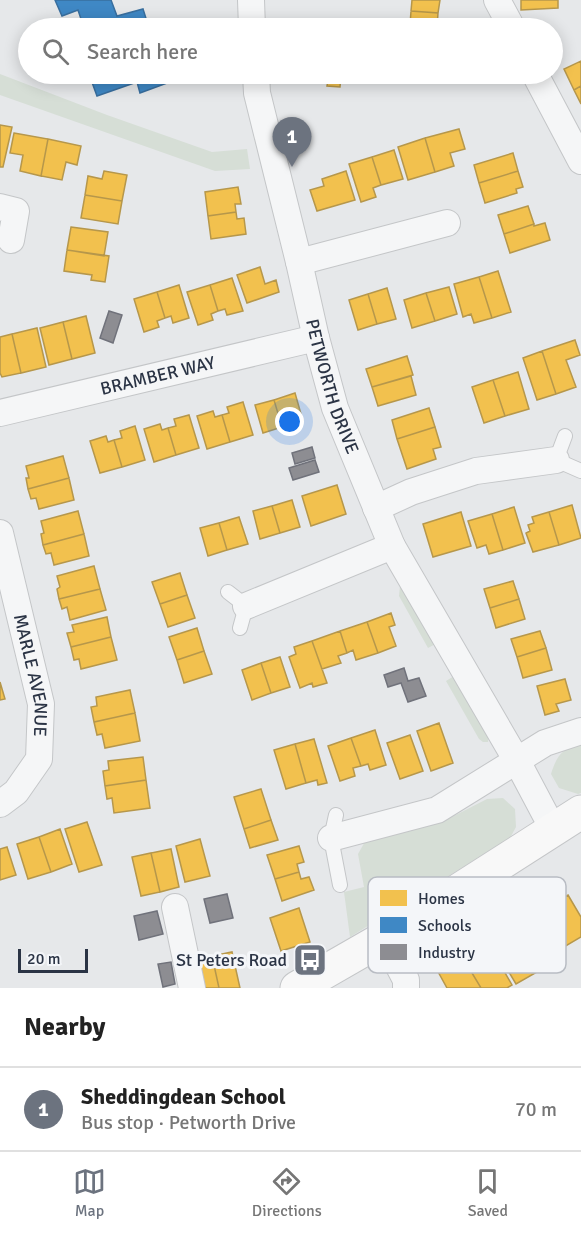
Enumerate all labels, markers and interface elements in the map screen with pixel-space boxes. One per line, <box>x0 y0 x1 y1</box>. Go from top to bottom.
search box <box>18 18 563 84</box>
icon: search <box>39 35 72 68</box>
text: Search here <box>87 38 198 65</box>
pin: 1 <box>272 118 312 167</box>
street label: PETWORTH DRIVE <box>301 317 364 457</box>
street label: BRAMBER WAY <box>98 351 217 400</box>
your location <box>275 407 304 436</box>
street label: MARLE AVENUE <box>9 612 52 737</box>
legend <box>368 877 566 973</box>
text: Homes <box>418 889 465 909</box>
text: Schools <box>418 916 471 936</box>
bus stop icon: St Peters Road <box>292 942 328 978</box>
text: Industry <box>418 943 476 963</box>
scale bar <box>18 946 88 974</box>
text: 20 m <box>27 949 61 969</box>
place label: St Peters Road <box>176 949 287 971</box>
text: Nearby <box>24 1011 105 1043</box>
text: Sheddingdean School <box>81 1083 286 1110</box>
text: 1 <box>38 1097 49 1122</box>
text: 70 m <box>515 1097 557 1122</box>
text: Bus stop · Petworth Drive <box>81 1110 296 1135</box>
tab: Map <box>73 1165 106 1221</box>
tab: Directions <box>252 1165 322 1221</box>
tab: Saved <box>468 1165 508 1221</box>

